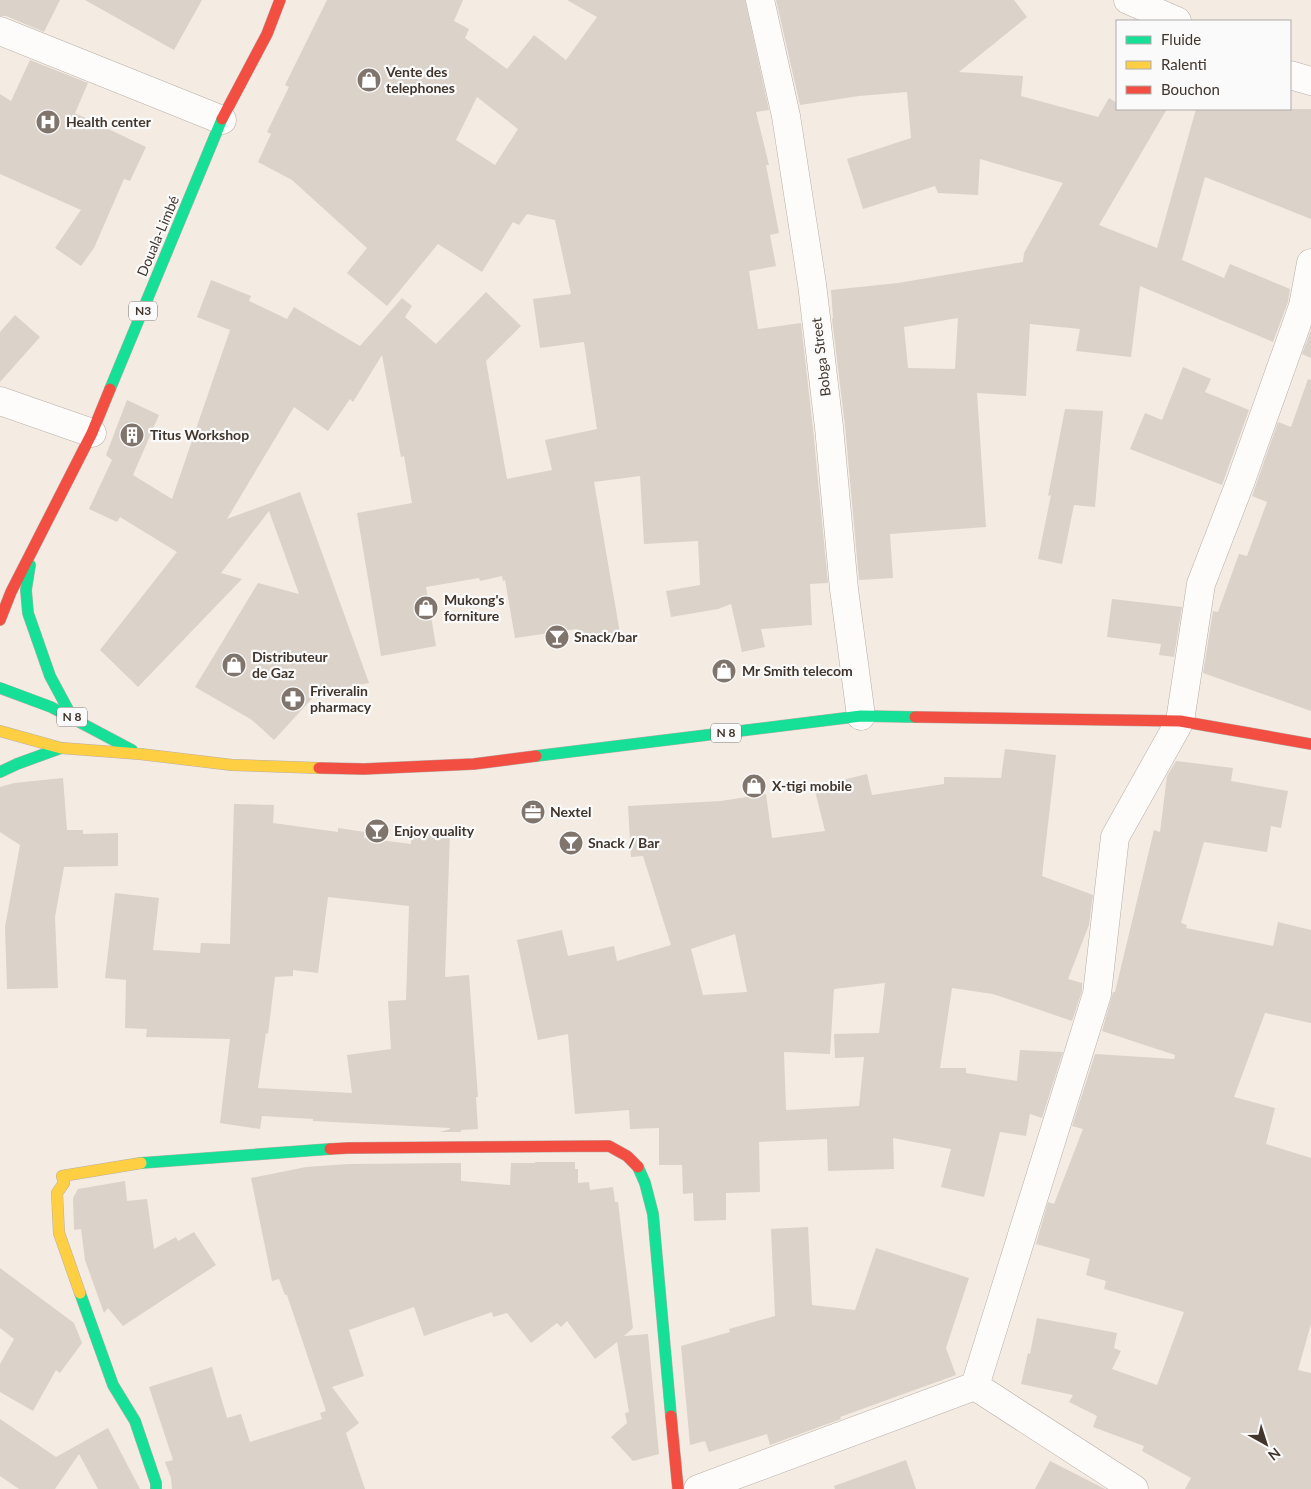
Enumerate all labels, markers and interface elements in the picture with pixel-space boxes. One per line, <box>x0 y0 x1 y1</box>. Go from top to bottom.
legend <box>1116 20 1291 110</box>
text: Fluide <box>1161 30 1201 48</box>
text: Ralenti <box>1161 55 1207 73</box>
place label: Vente des telephones <box>385 63 455 96</box>
shop icon: Vente des telephones <box>356 67 382 93</box>
text: Bouchon <box>1161 80 1220 98</box>
hospital icon: Health center <box>35 109 61 135</box>
place label: Health center <box>66 113 152 130</box>
street label: Douala-Limbé <box>133 193 182 279</box>
road number: N3 <box>129 302 157 321</box>
street label: Bobga Street <box>807 317 834 398</box>
building icon: Titus Workshop <box>119 422 145 448</box>
place label: Titus Workshop <box>150 426 249 443</box>
place label: Mukong's forniture <box>444 591 504 624</box>
shop icon: Mukong's forniture <box>413 595 439 621</box>
bar icon: Snack/bar <box>544 624 570 650</box>
place label: Snack/bar <box>574 628 638 645</box>
place label: Distributeur de Gaz <box>252 648 329 681</box>
shop icon: Distributeur de Gaz <box>221 652 247 678</box>
shop icon: Mr Smith telecom <box>711 658 737 684</box>
place label: Mr Smith telecom <box>742 662 853 679</box>
place label: Friveralin pharmacy <box>310 682 372 715</box>
pharmacy icon: Friveralin pharmacy <box>280 686 306 712</box>
road number: N 8 <box>57 708 87 726</box>
road number: N 8 <box>711 724 741 742</box>
shop icon: X-tigi mobile <box>741 773 767 799</box>
place label: X-tigi mobile <box>772 777 852 794</box>
office icon: Nextel <box>520 799 546 825</box>
place label: Nextel <box>550 803 591 820</box>
bar icon: Enjoy quality <box>364 818 390 844</box>
place label: Enjoy quality <box>394 822 475 839</box>
bar icon: Snack / Bar <box>558 830 584 856</box>
place label: Snack / Bar <box>588 834 660 851</box>
north arrow <box>1241 1419 1291 1469</box>
text: N <box>1265 1444 1284 1464</box>

